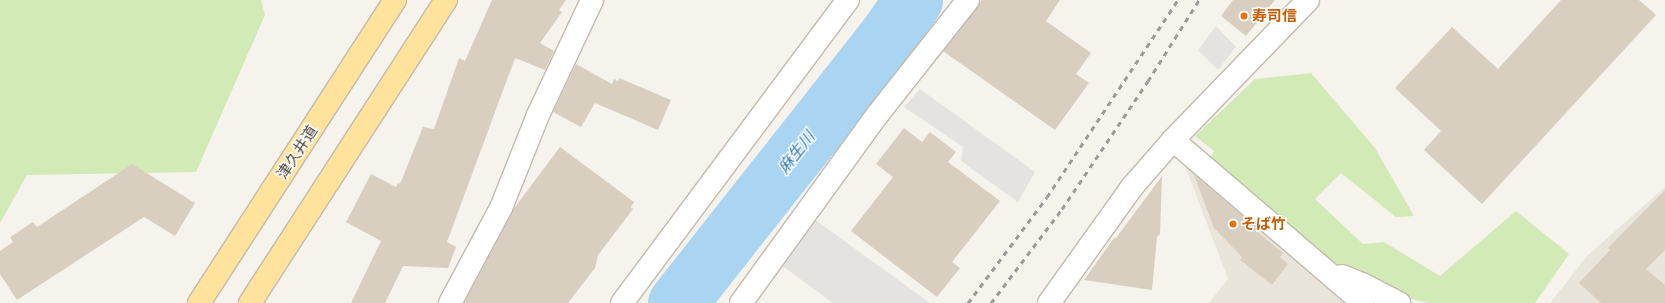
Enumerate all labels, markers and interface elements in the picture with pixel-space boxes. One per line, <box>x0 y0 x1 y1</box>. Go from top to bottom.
place label: 寿司信 <box>1252 7 1297 25</box>
marker: 寿司信 <box>1239 11 1249 21</box>
street label: 津久井道 <box>273 122 321 182</box>
water label: 麻生川 <box>774 127 818 177</box>
place label: そば竹 <box>1241 215 1286 233</box>
marker: そば竹 <box>1228 219 1238 229</box>

